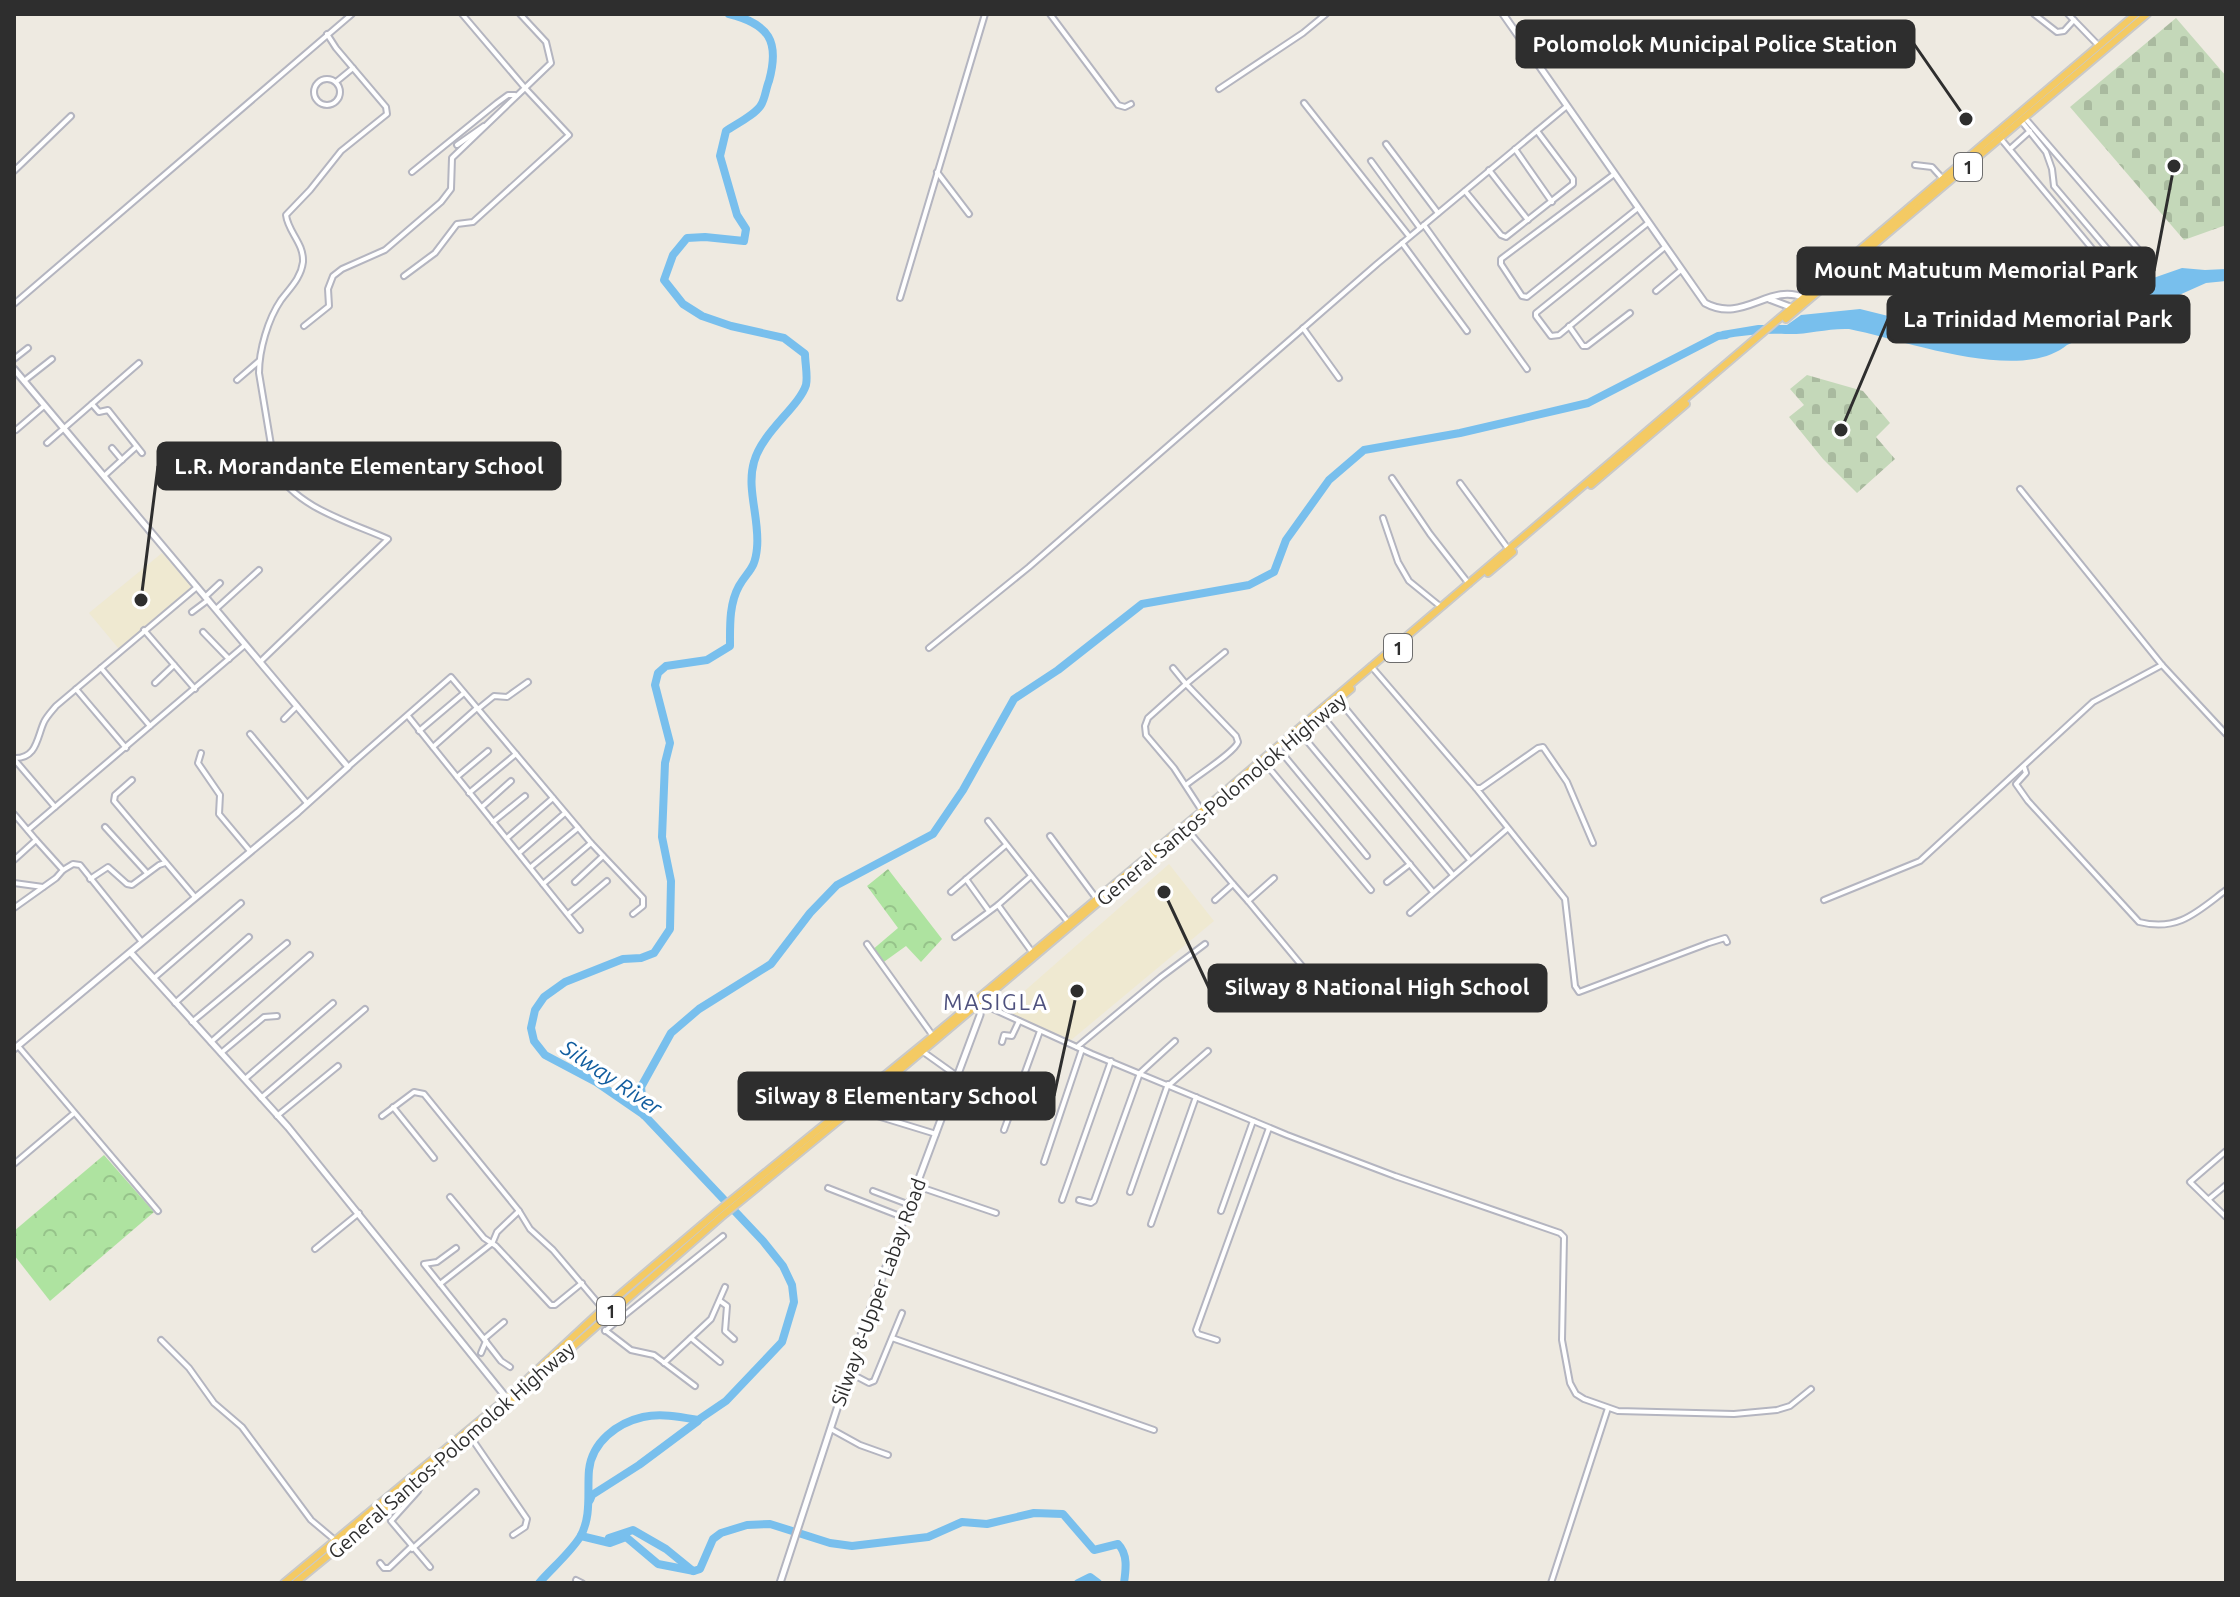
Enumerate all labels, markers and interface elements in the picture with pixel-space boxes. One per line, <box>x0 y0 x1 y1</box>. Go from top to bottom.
callout: Polomolok Municipal Police Station <box>1517 21 1914 67</box>
text: Polomolok Municipal Police Station <box>1532 31 1898 56</box>
road number: 1 <box>1954 153 1982 181</box>
callout: Mount Matutum Memorial Park <box>1798 248 2154 294</box>
text: Mount Matutum Memorial Park <box>1814 257 2139 282</box>
callout: La Trinidad Memorial Park <box>1888 296 2189 342</box>
text: La Trinidad Memorial Park <box>1903 306 2173 331</box>
callout: L.R. Morandante Elementary School <box>158 443 560 489</box>
text: L.R. Morandante Elementary School <box>174 453 544 478</box>
road number: 1 <box>1384 634 1412 662</box>
street label: General Santos-Polomolok Highway <box>1092 688 1351 910</box>
callout: Silway 8 National High School <box>1209 965 1546 1011</box>
text: Silway 8 National High School <box>1225 974 1530 999</box>
district label: MASIGLA <box>943 989 1049 1014</box>
water label: Silway River <box>556 1034 668 1120</box>
callout: Silway 8 Elementary School <box>739 1073 1054 1119</box>
text: Silway 8 Elementary School <box>755 1083 1037 1108</box>
street label: Silway 8-Upper Labay Road <box>826 1175 930 1409</box>
road number: 1 <box>597 1297 625 1325</box>
street label: General Santos-Polomolok Highway <box>323 1337 579 1563</box>

